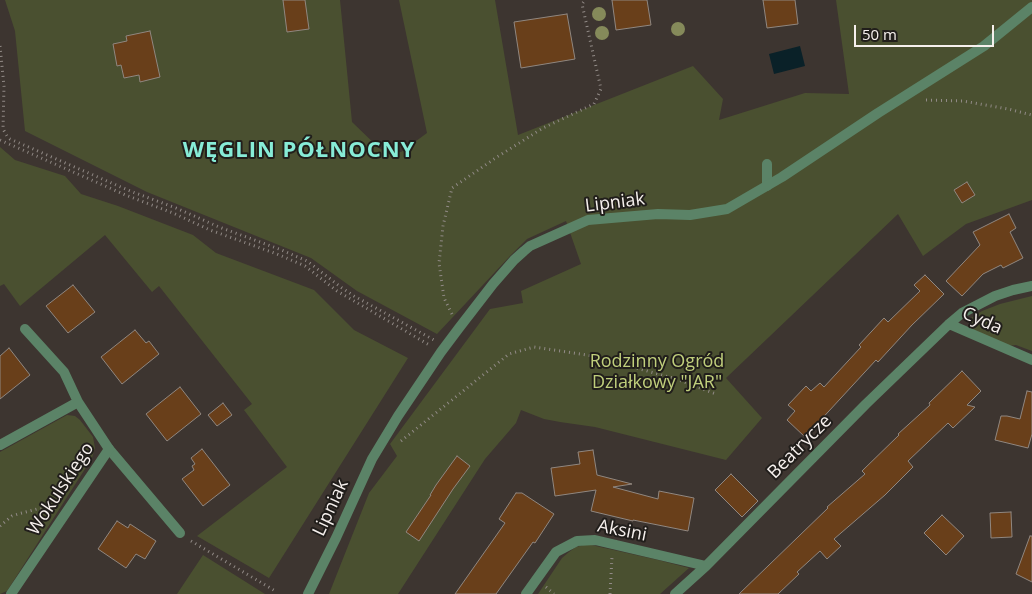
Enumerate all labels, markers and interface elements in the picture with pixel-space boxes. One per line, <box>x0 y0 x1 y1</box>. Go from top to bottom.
scale bar <box>857 15 997 47</box>
text: 50 m <box>862 24 897 44</box>
district label: WĘGLIN PÓŁNOCNY <box>181 138 417 164</box>
street label: Lipniak <box>584 189 646 217</box>
street label: Cyda <box>959 303 1005 339</box>
park label: Rodzinny Ogród Działkowy "JAR" <box>590 351 724 394</box>
street label: Beatrycze <box>763 410 837 484</box>
street label: Wokulskiego <box>23 439 99 539</box>
street label: Lipniak <box>309 476 353 540</box>
street label: Aksini <box>596 516 648 546</box>

